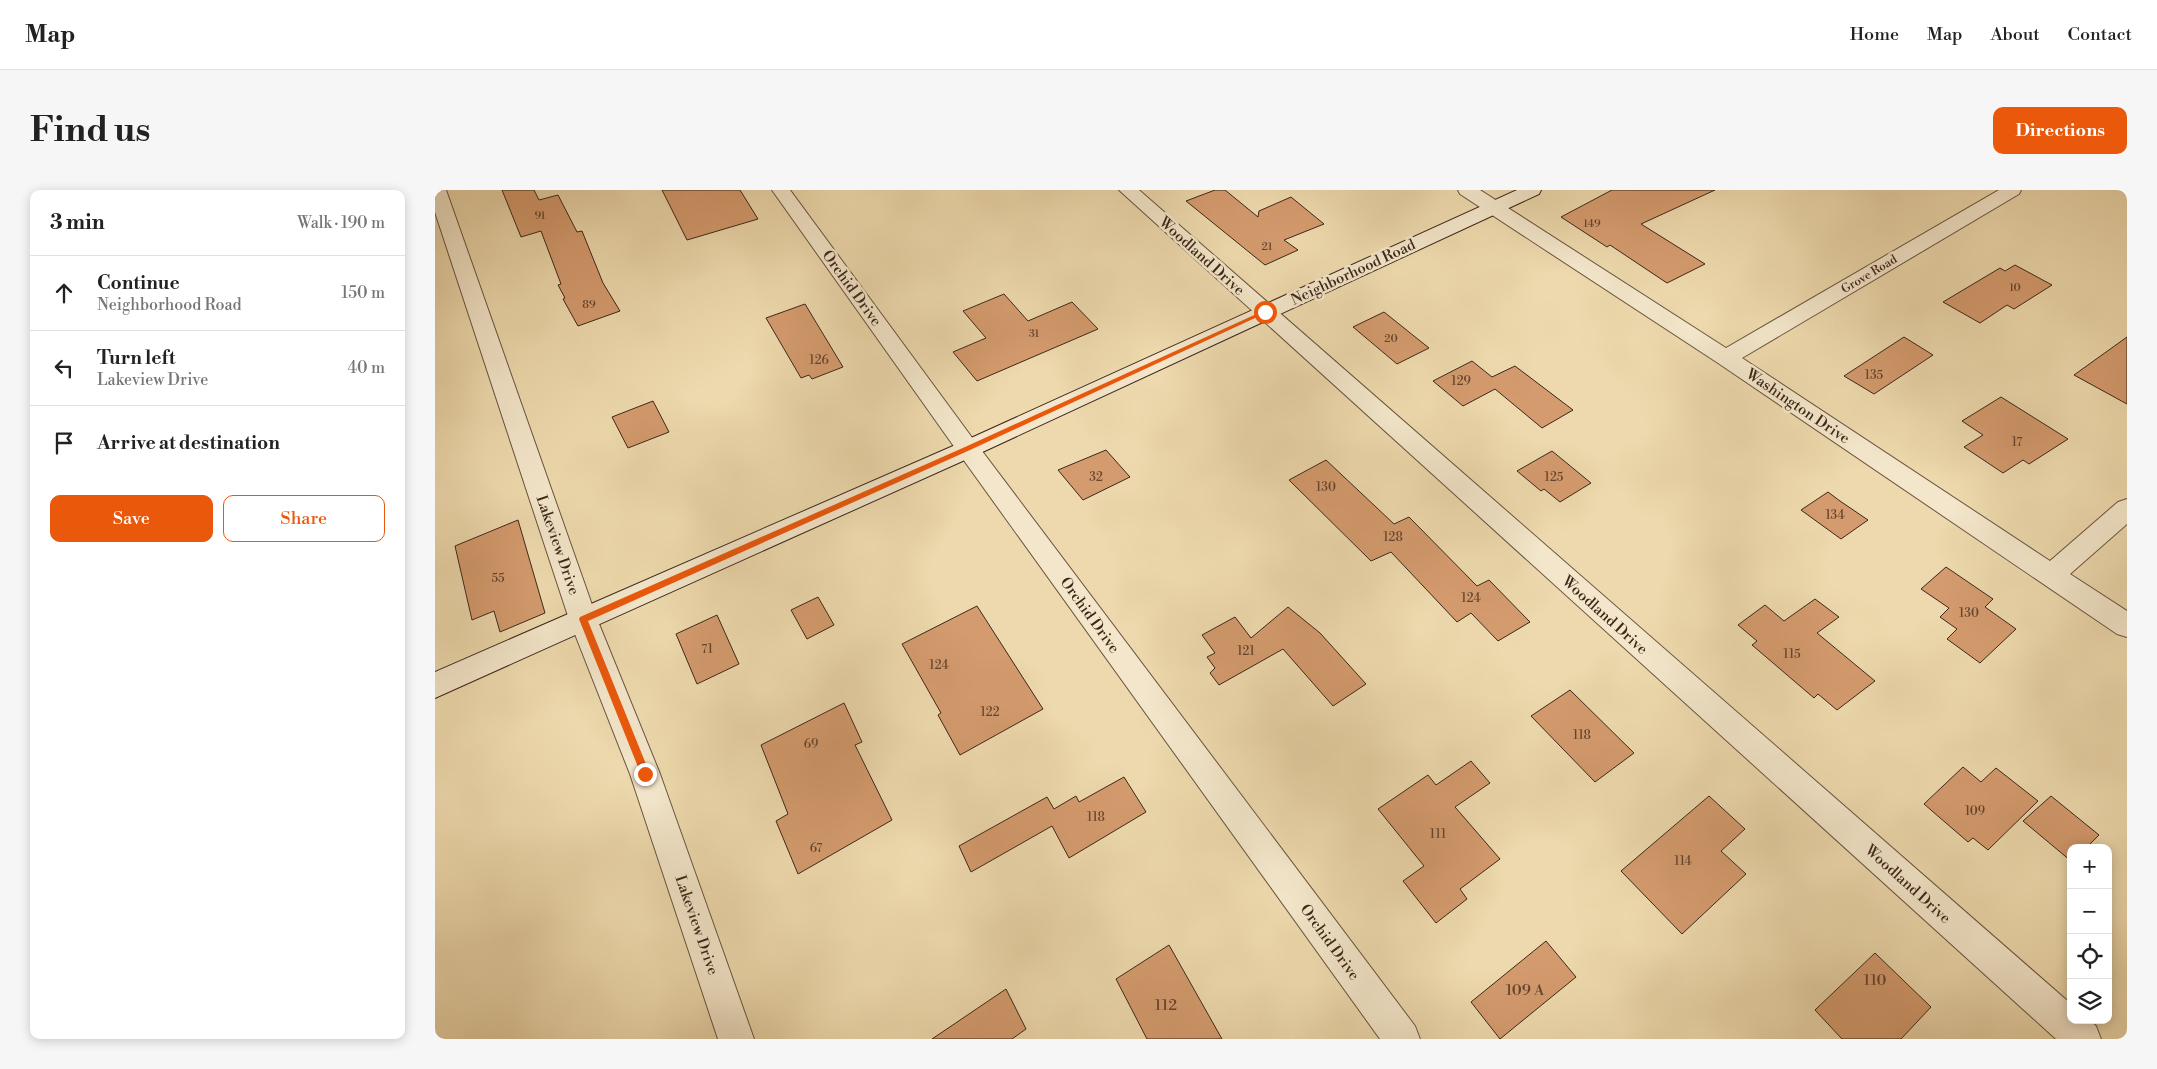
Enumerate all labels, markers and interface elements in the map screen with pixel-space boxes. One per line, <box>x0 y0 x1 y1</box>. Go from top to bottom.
text: Map <box>25 20 75 50</box>
text: Home <box>1850 23 1899 46</box>
text: Map <box>1927 23 1963 46</box>
text: About <box>1991 23 2040 46</box>
text: Contact <box>2068 23 2132 46</box>
button: Directions <box>1993 107 2127 154</box>
text: Find us <box>30 109 150 152</box>
house number: 91 <box>534 209 546 223</box>
text: 3 min <box>50 210 105 236</box>
street label: Woodland Drive <box>1154 212 1248 300</box>
text: Walk · 190 m <box>297 213 385 233</box>
house number: 149 <box>1583 217 1601 231</box>
street label: Neighborhood Road <box>1288 235 1419 310</box>
house number: 21 <box>1261 240 1273 254</box>
street label: Orchid Drive <box>818 247 885 330</box>
street label: Grove Road <box>1839 252 1900 297</box>
text: Continue <box>97 271 180 295</box>
icon: ahead <box>50 279 78 307</box>
house number: 10 <box>2009 281 2021 295</box>
text: 150 m <box>341 283 385 303</box>
text: Neighborhood Road <box>97 295 242 315</box>
house number: 89 <box>582 298 596 312</box>
route start <box>1254 301 1277 324</box>
house number: 31 <box>1029 327 1040 341</box>
house number: 20 <box>1384 332 1398 346</box>
text: Turn left <box>97 346 176 370</box>
house number: 126 <box>809 353 829 368</box>
icon: left <box>50 354 78 382</box>
text: 40 m <box>348 358 385 378</box>
street label: Washington Drive <box>1741 364 1853 448</box>
house number: 135 <box>1865 368 1884 383</box>
text: Lakeview Drive <box>97 370 208 390</box>
house number: 129 <box>1451 374 1471 389</box>
icon: arrive <box>50 429 78 457</box>
text: Arrive at destination <box>97 431 280 455</box>
house number: 17 <box>2012 435 2022 450</box>
house number: 32 <box>1089 470 1103 485</box>
house number: 125 <box>1545 470 1564 485</box>
house number: 130 <box>1316 480 1336 495</box>
street label: Lakeview Drive <box>532 493 583 598</box>
button: Save <box>50 495 213 542</box>
button: Share <box>223 495 385 542</box>
house number: 134 <box>1825 508 1845 523</box>
house number: 128 <box>1383 530 1403 545</box>
house number: 55 <box>491 571 505 586</box>
street label: Woodland Drive <box>1557 571 1651 659</box>
street label: Orchid Drive <box>1056 574 1123 657</box>
house number: 124 <box>1461 591 1481 606</box>
house number: 130 <box>1959 606 1979 621</box>
house number: 71 <box>701 642 714 657</box>
house number: 121 <box>1237 644 1256 659</box>
house number: 115 <box>1783 647 1801 662</box>
house number: 124 <box>929 658 949 673</box>
house number: 122 <box>980 705 1000 720</box>
house number: 118 <box>1573 728 1591 743</box>
house number: 69 <box>804 737 818 752</box>
route end <box>634 763 657 786</box>
house number: 109 <box>1965 804 1985 819</box>
house number: 118 <box>1087 810 1105 825</box>
house number: 111 <box>1430 827 1447 842</box>
street label: Woodland Drive <box>1860 840 1954 928</box>
house number: 67 <box>810 841 822 856</box>
map controls <box>2067 844 2112 1024</box>
button: + <box>2067 844 2112 889</box>
house number: 114 <box>1674 854 1692 869</box>
street label: Lakeview Drive <box>671 873 722 978</box>
button: − <box>2067 889 2112 934</box>
street label: Orchid Drive <box>1296 901 1363 984</box>
button: locate <box>2067 934 2112 979</box>
house number: 110 <box>1864 971 1886 990</box>
button: layers <box>2067 979 2112 1024</box>
house number: 109 A <box>1506 981 1545 1000</box>
house number: 112 <box>1155 996 1177 1015</box>

